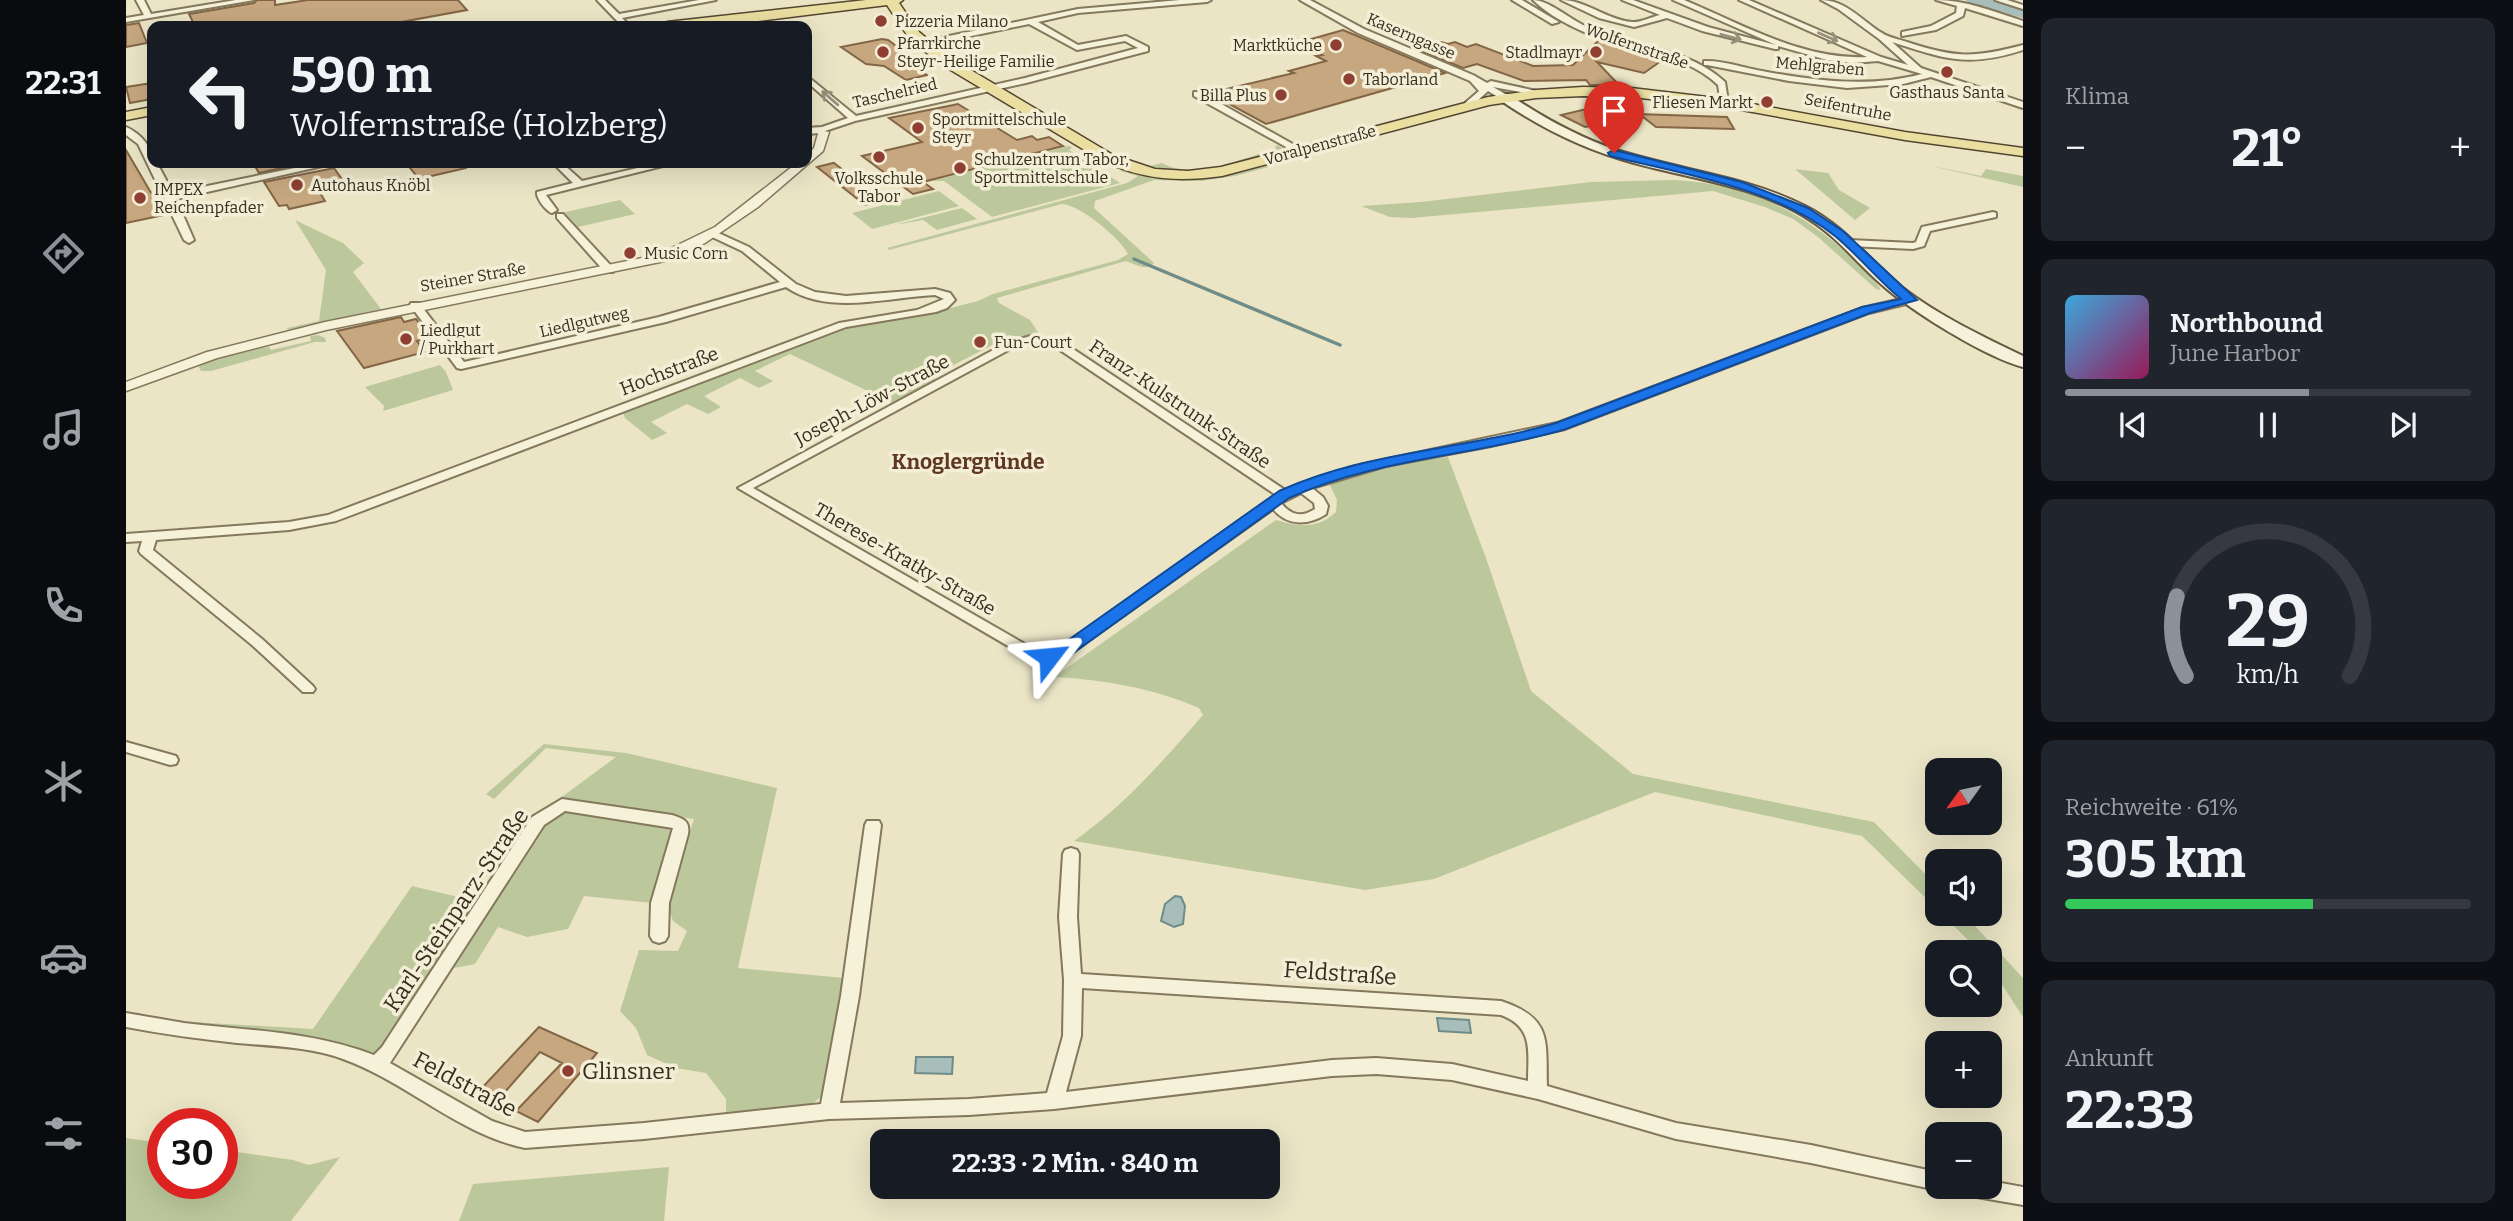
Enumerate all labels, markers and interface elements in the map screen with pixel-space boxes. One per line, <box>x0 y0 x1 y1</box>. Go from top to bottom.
street label: Kaserngasse <box>1364 9 1458 63</box>
place label: Pizzeria Milano <box>895 12 1008 31</box>
marker: Pizzeria Milano <box>873 13 889 29</box>
street label: Wolfernstraße <box>1583 19 1691 73</box>
one-way arrow <box>1720 31 1742 44</box>
one-way arrow <box>1817 31 1839 44</box>
place label: Pfarrkirche Steyr-Heilige Familie <box>897 34 1055 71</box>
place label: Marktküche <box>1233 36 1322 55</box>
marker: Marktküche <box>1328 37 1344 53</box>
place label: Stadlmayr <box>1505 43 1582 62</box>
marker: Pfarrkirche Steyr-Heilige Familie <box>875 44 891 60</box>
marker: Stadlmayr <box>1588 44 1604 60</box>
text: 590 m <box>290 46 432 105</box>
icon: left <box>175 49 266 140</box>
street label: Mehlgraben <box>1775 53 1865 79</box>
text: 22:31 <box>25 64 101 102</box>
marker: Gasthaus Santa <box>1939 64 1955 80</box>
place label: Taborland <box>1363 70 1439 89</box>
marker: Taborland <box>1341 71 1357 87</box>
street label: Taschelried <box>851 74 940 112</box>
pin <box>1584 81 1644 153</box>
text: Klima <box>2065 82 2129 110</box>
place label: Gasthaus Santa <box>1889 83 2005 102</box>
place label: Billa Plus <box>1200 86 1267 105</box>
marker: Billa Plus <box>1273 87 1289 103</box>
street label: Seifentruhe <box>1803 89 1893 125</box>
one-way arrow <box>821 90 839 106</box>
icon: arrive <box>1595 92 1633 130</box>
place label: Fliesen Markt <box>1652 93 1753 112</box>
marker: Fliesen Markt <box>1759 94 1775 110</box>
text: Wolfernstraße (Holzberg) <box>290 106 667 144</box>
place label: Sportmittelschule Steyr <box>932 110 1066 147</box>
text: 21° <box>2231 117 2304 180</box>
marker: Sportmittelschule Steyr <box>910 120 926 136</box>
street label: Voralpenstraße <box>1262 121 1378 169</box>
text: − <box>2065 125 2086 171</box>
text: + <box>2449 125 2471 171</box>
marker: Volksschule Tabor <box>871 149 887 165</box>
place label: Schulzentrum Tabor, Sportmittelschule <box>974 150 1129 187</box>
marker: Schulzentrum Tabor, Sportmittelschule <box>952 160 968 176</box>
place label: Volksschule Tabor <box>835 169 923 206</box>
place label: Autohaus Knöbl <box>311 176 431 195</box>
marker: Autohaus Knöbl <box>289 177 305 193</box>
place label: IMPEX Reichenpfader <box>154 180 264 217</box>
marker: IMPEX Reichenpfader <box>132 190 148 206</box>
icon: directions <box>39 229 88 278</box>
place label: Music Corn <box>644 244 728 263</box>
marker: Music Corn <box>622 245 638 261</box>
street label: Steiner Straße <box>419 258 527 296</box>
street label: Liedlgutweg <box>538 303 630 341</box>
text: Northbound <box>2170 308 2323 339</box>
place label: Liedlgut / Purkhart <box>420 321 495 358</box>
marker: Liedlgut / Purkhart <box>398 331 414 347</box>
place label: Fun-Court <box>994 333 1072 352</box>
marker: Fun-Court <box>972 334 988 350</box>
street label: Franz-Kulstrunk-Straße <box>1085 335 1275 473</box>
text: June Harbor <box>2170 339 2300 367</box>
street label: Hochstraße <box>616 342 722 400</box>
street label: Joseph-Löw-Straße <box>790 350 953 451</box>
icon: music <box>39 405 88 454</box>
icon: previous <box>2114 406 2152 444</box>
icon: pause <box>2249 406 2287 444</box>
icon: next <box>2384 406 2422 444</box>
district label: Knoglergründe <box>892 449 1044 475</box>
street label: Therese-Kratky-Straße <box>810 498 1000 620</box>
text: 29 <box>2226 579 2310 666</box>
icon: phone <box>39 581 88 630</box>
position arrow <box>1012 620 1086 694</box>
text: km/h <box>2237 660 2299 690</box>
icon: climate <box>39 757 88 806</box>
north arrow <box>1925 758 2002 835</box>
map controls <box>1925 758 2002 1199</box>
text: Reichweite · 61% <box>2065 793 2238 821</box>
street label: Karl-Steinparz-Straße <box>377 803 535 1017</box>
text: 305 km <box>2065 828 2246 891</box>
button: sound <box>1925 849 2002 926</box>
icon: car <box>39 933 88 982</box>
button: search <box>1925 940 2002 1017</box>
street label: Feldstraße <box>1282 955 1398 991</box>
button: + <box>1925 1031 2002 1108</box>
text: Ankunft <box>2065 1044 2154 1072</box>
street label: Feldstraße <box>408 1045 522 1123</box>
place label: Glinsner <box>582 1057 675 1085</box>
marker: Glinsner <box>560 1063 576 1079</box>
text: 22:33 <box>2065 1079 2195 1142</box>
speed limit sign: 30 <box>147 1108 238 1199</box>
icon: filters <box>39 1109 88 1158</box>
button: − <box>1925 1122 2002 1199</box>
text: 22:33 · 2 Min. · 840 m <box>952 1148 1198 1179</box>

